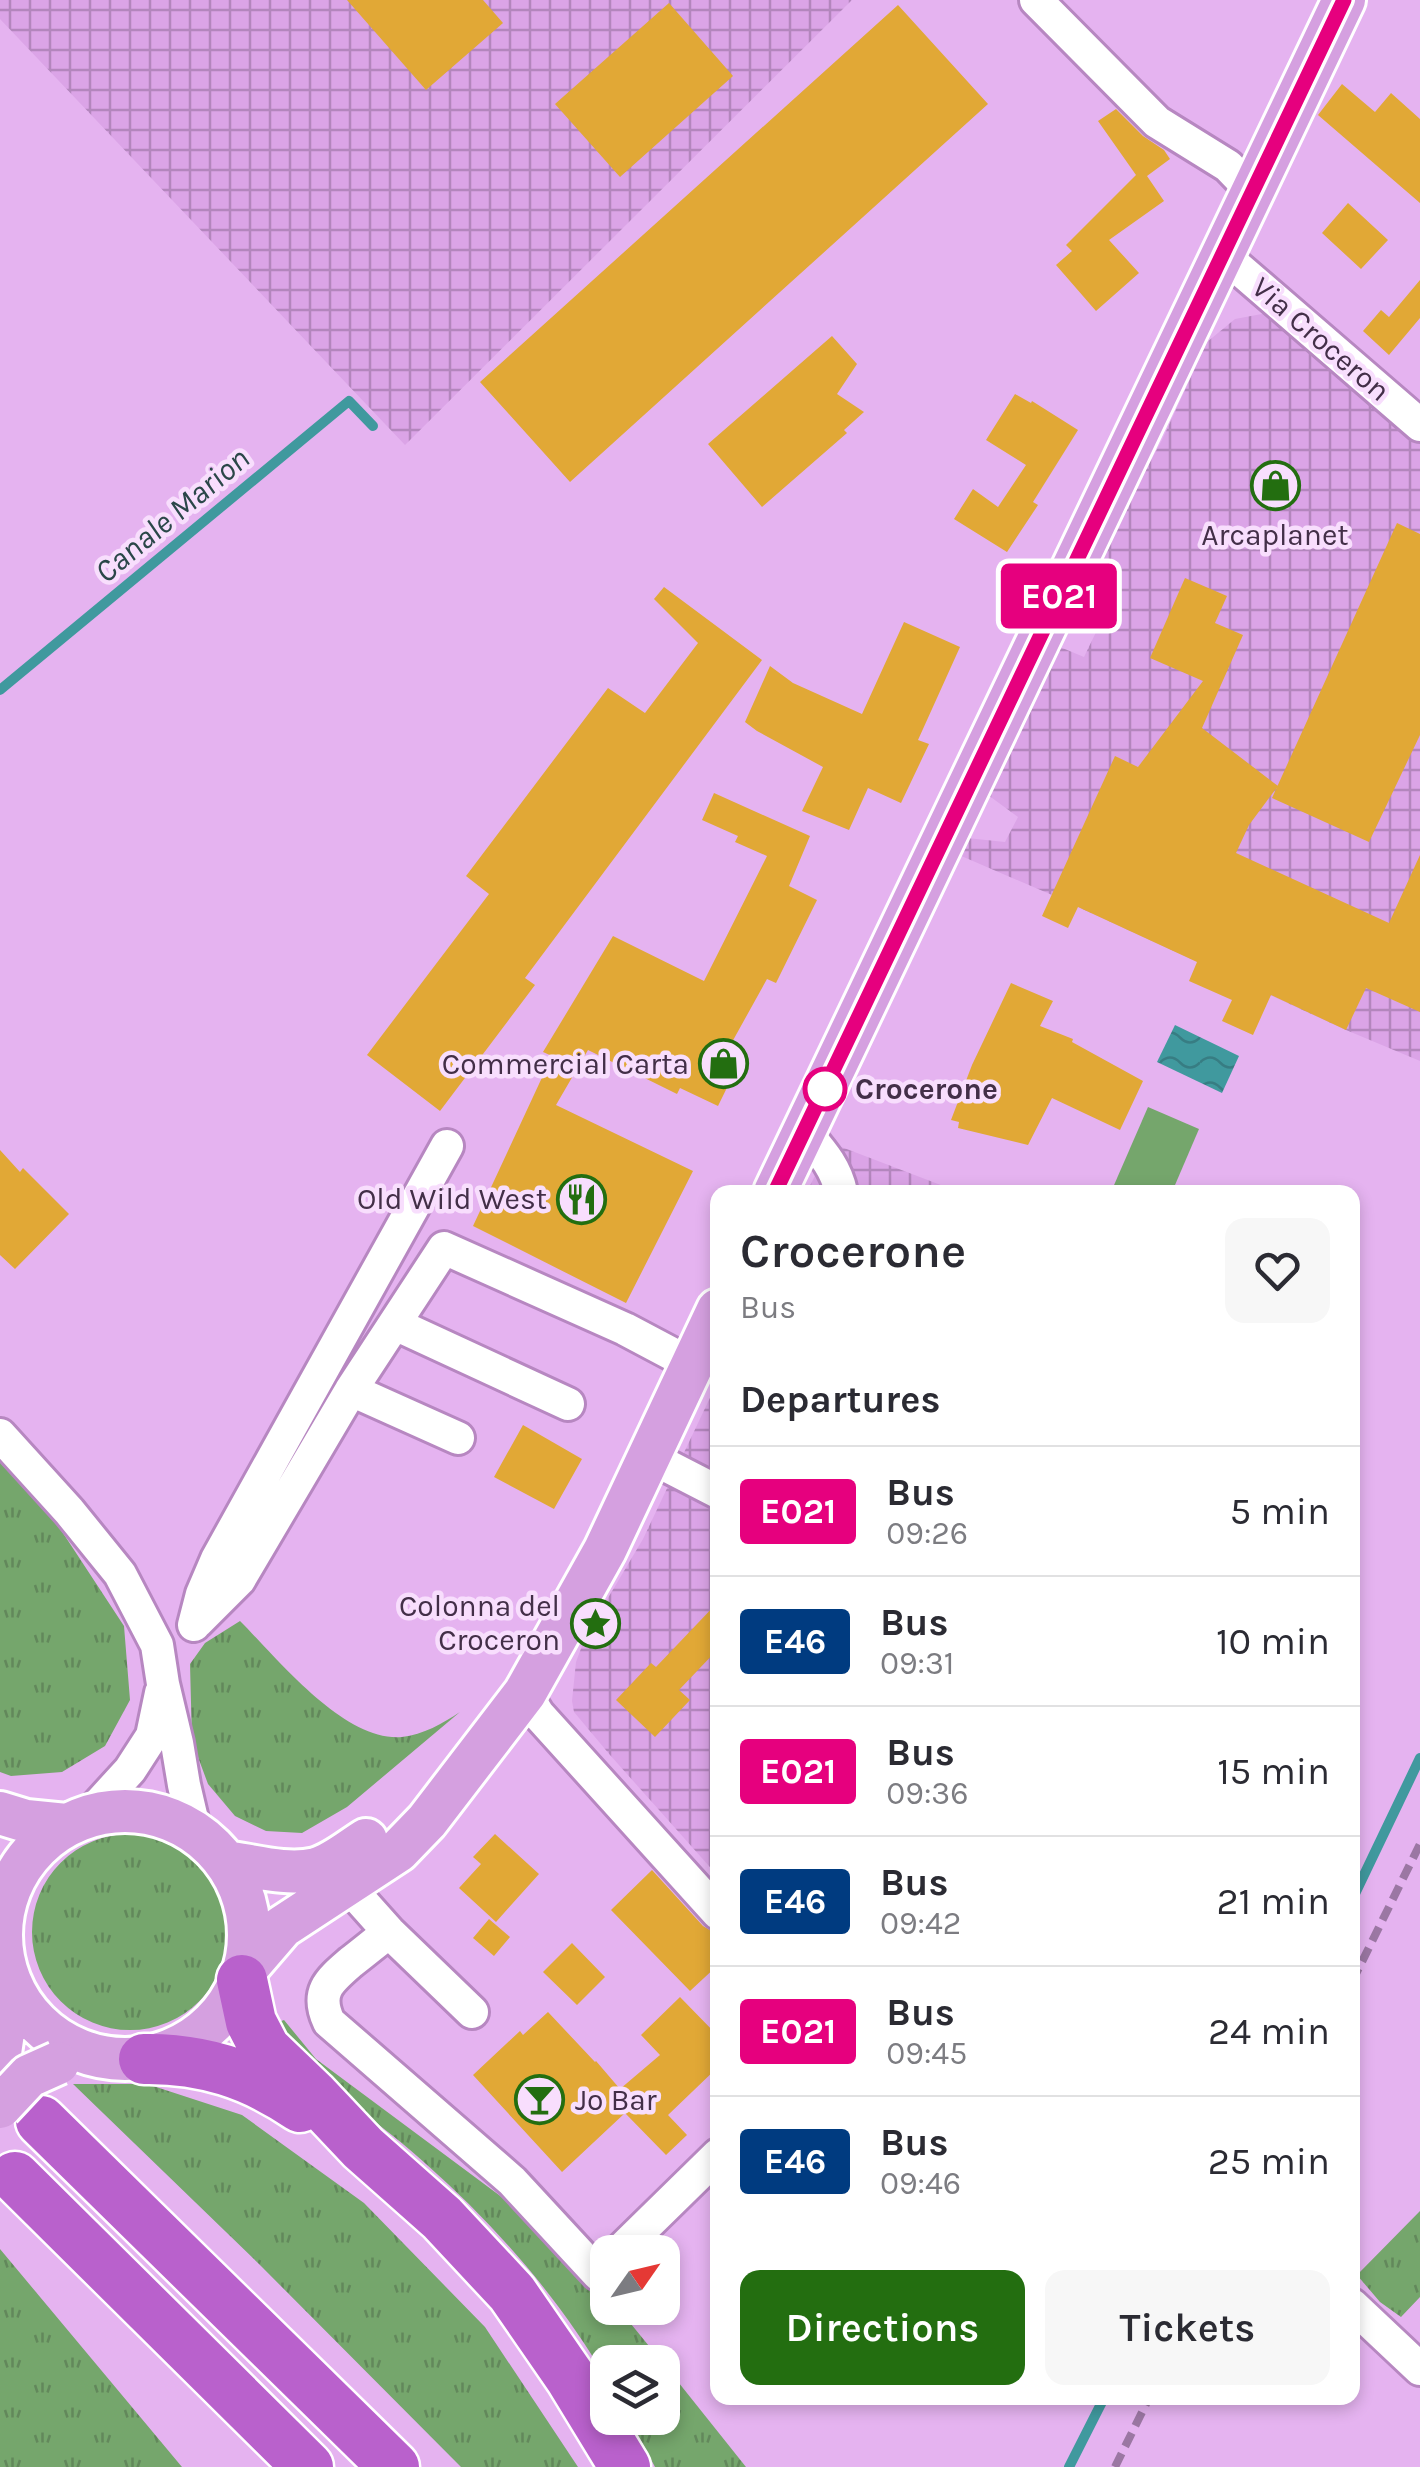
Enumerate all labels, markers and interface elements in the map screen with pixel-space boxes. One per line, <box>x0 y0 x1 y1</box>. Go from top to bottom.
street label: Via Croceron <box>1245 269 1397 409</box>
water label: Canale Marion <box>87 440 257 590</box>
shop icon: Arcaplanet <box>1249 460 1301 512</box>
place label: Arcaplanet <box>1201 517 1349 553</box>
line badge: E021 <box>989 564 1129 628</box>
text: E021 <box>1021 576 1097 617</box>
shop icon: Commercial Carta <box>698 1038 750 1090</box>
place label: Commercial Carta <box>442 1046 689 1082</box>
marker: Crocerone <box>804 1068 846 1110</box>
place label: Crocerone <box>855 1071 998 1107</box>
restaurant icon: Old Wild West <box>556 1173 608 1225</box>
place label: Old Wild West <box>357 1181 547 1217</box>
button: heart <box>1225 1218 1330 1323</box>
text: Crocerone <box>740 1223 966 1279</box>
text: Bus <box>740 1289 796 1326</box>
text: Departures <box>740 1377 940 1422</box>
text: Bus <box>886 1470 955 1515</box>
text: 5 min <box>1230 1489 1330 1534</box>
text: E021 <box>760 1491 836 1532</box>
text: 09:26 <box>886 1515 968 1552</box>
place label: Colonna del Croceron <box>399 1588 560 1658</box>
place icon: Colonna del Croceron <box>569 1597 621 1649</box>
text: Bus <box>880 1600 949 1645</box>
text: 10 min <box>1216 1619 1330 1664</box>
text: E46 <box>764 1621 826 1662</box>
text: 09:31 <box>880 1645 954 1682</box>
text: Bus <box>886 1730 955 1775</box>
text: 15 min <box>1217 1749 1330 1794</box>
text: E021 <box>760 1751 836 1792</box>
text: 09:36 <box>886 1775 968 1812</box>
text: Bus <box>880 1860 949 1905</box>
text: 21 min <box>1217 1879 1330 1924</box>
text: E46 <box>764 1881 826 1922</box>
text: 09:42 <box>880 1905 961 1942</box>
text: Bus <box>886 1990 955 2035</box>
text: 24 min <box>1208 2009 1330 2054</box>
text: E021 <box>760 2011 836 2052</box>
text: 09:45 <box>886 2035 967 2072</box>
bar icon: Jo Bar <box>514 2074 566 2126</box>
place label: Jo Bar <box>575 2082 657 2118</box>
text: Bus <box>880 2120 949 2165</box>
text: 25 min <box>1208 2139 1330 2184</box>
text: E46 <box>764 2141 826 2182</box>
text: 09:46 <box>880 2165 961 2202</box>
north arrow <box>590 2235 680 2325</box>
map controls <box>590 2235 680 2435</box>
button: Directions <box>740 2270 1025 2385</box>
button: Tickets <box>1045 2270 1330 2385</box>
button: layers <box>590 2345 680 2435</box>

